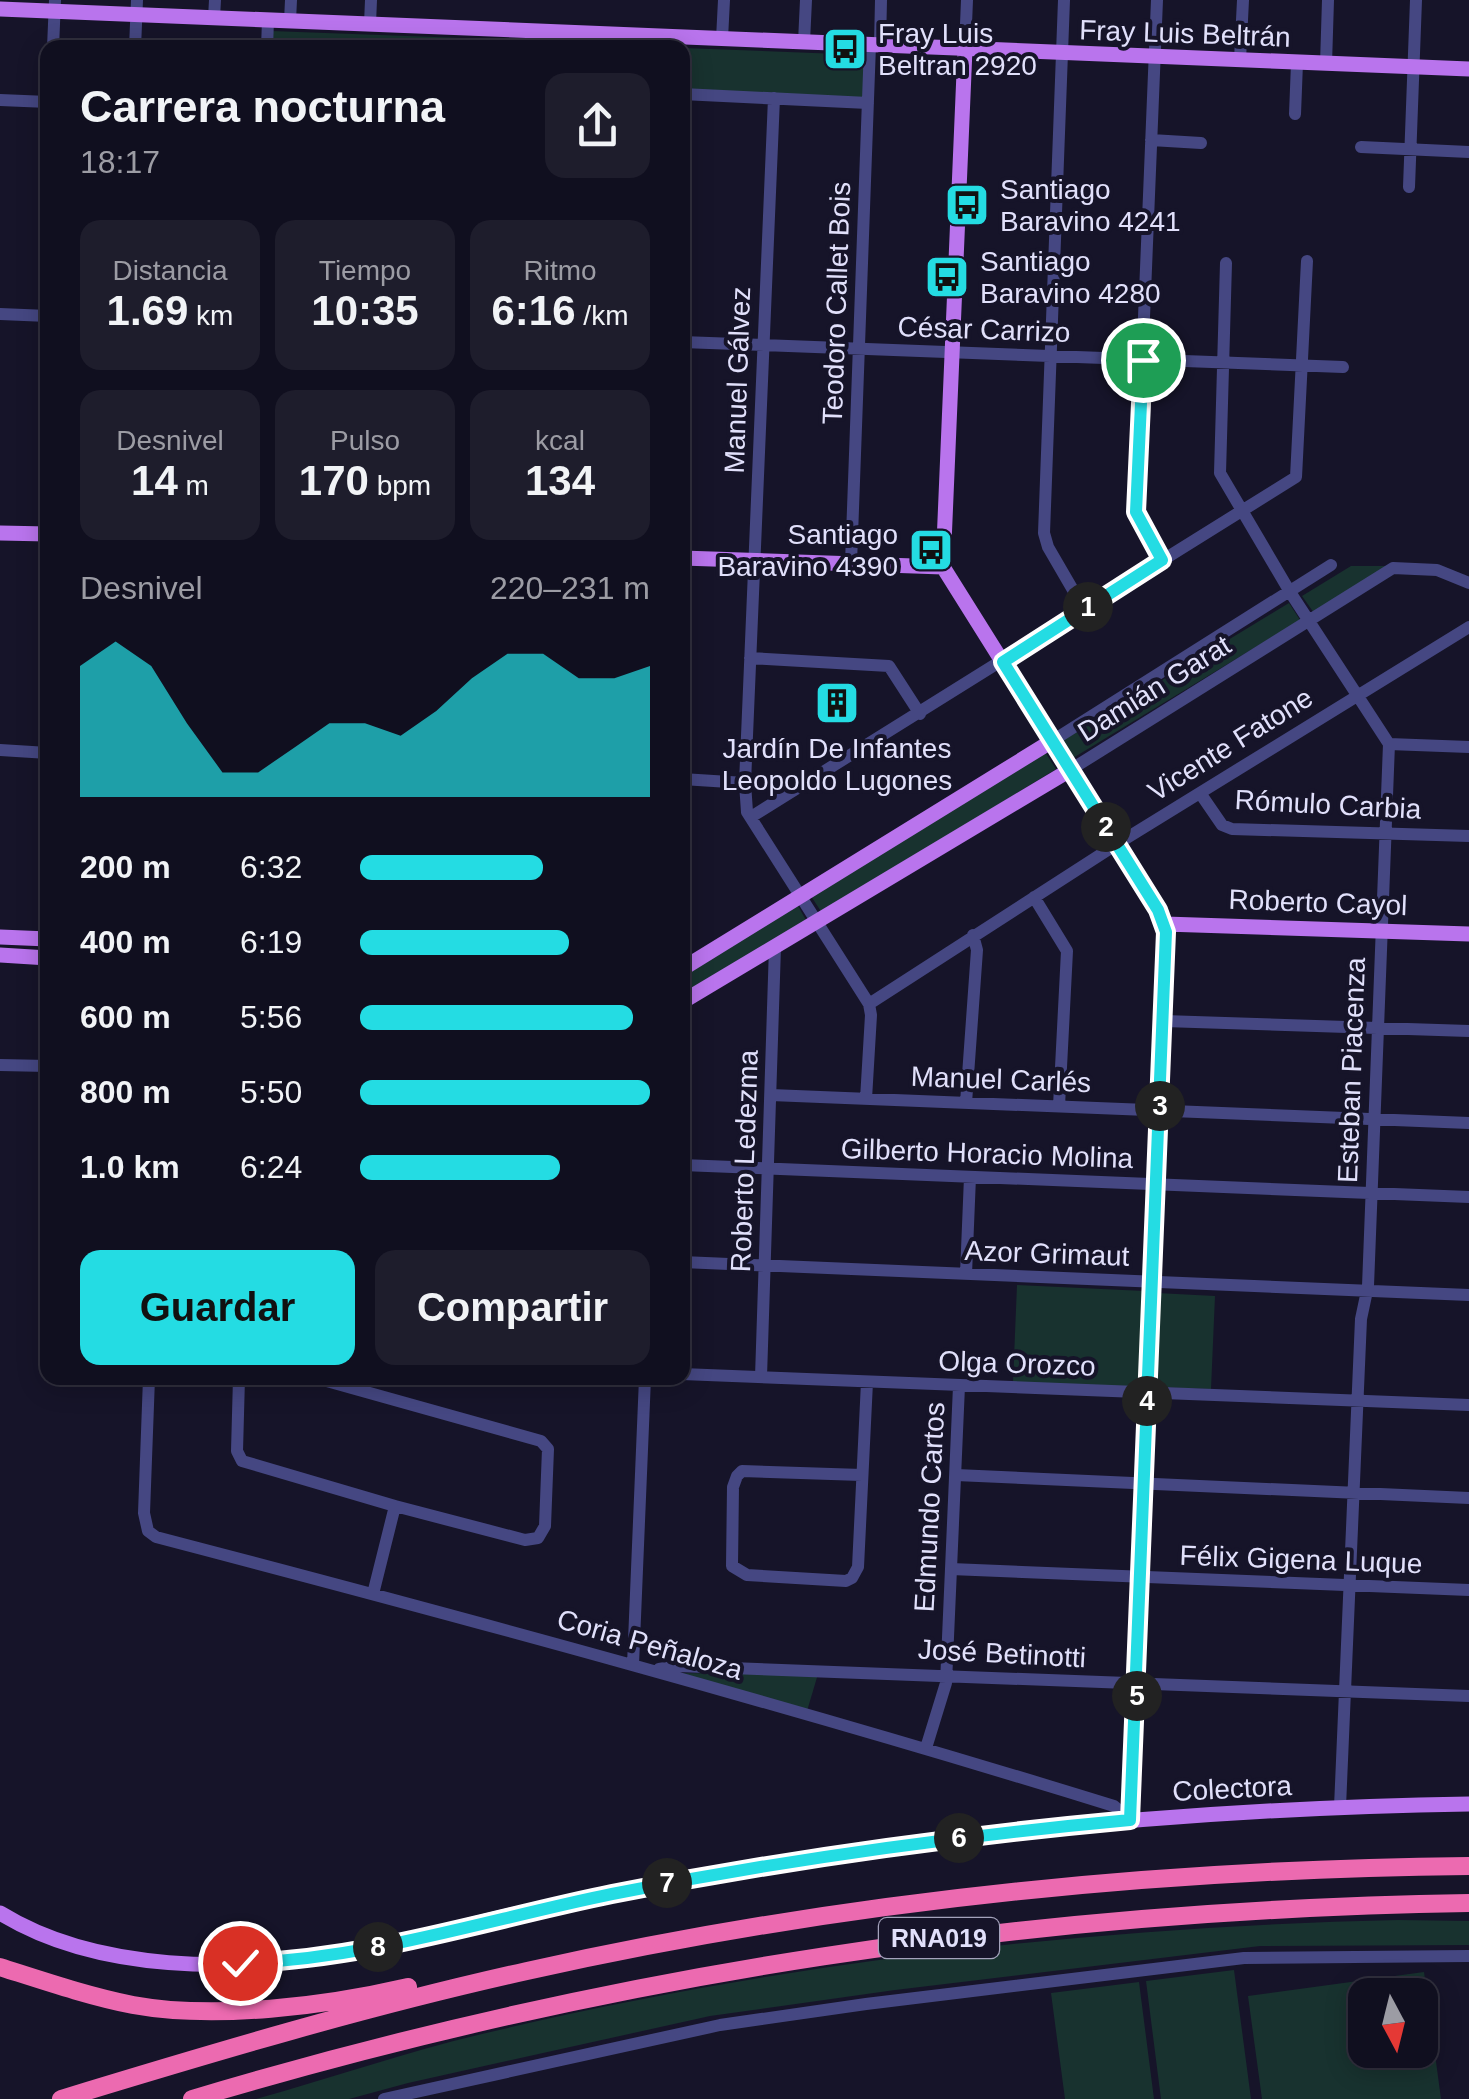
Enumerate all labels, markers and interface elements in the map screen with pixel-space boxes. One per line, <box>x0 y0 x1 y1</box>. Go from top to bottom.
street label: Fray Luis Beltrán <box>1079 14 1291 53</box>
place label: Fray Luis Beltran 2920 <box>878 18 1037 81</box>
bus stop icon: Fray Luis Beltran 2920 <box>822 26 868 72</box>
button: share <box>545 73 650 178</box>
text: Carrera nocturna <box>80 81 445 132</box>
text: 18:17 <box>80 144 160 180</box>
place label: Santiago Baravino 4241 <box>1000 174 1181 237</box>
street label: Teodoro Callet Bois <box>817 181 856 425</box>
bus stop icon: Santiago Baravino 4241 <box>944 182 990 228</box>
place label: Santiago Baravino 4280 <box>980 246 1161 309</box>
bus stop icon: Santiago Baravino 4280 <box>924 254 970 300</box>
text: Distancia <box>112 255 228 286</box>
text: Tiempo <box>319 255 411 286</box>
text: Ritmo <box>523 255 597 286</box>
street label: Manuel Gálvez <box>719 286 756 474</box>
text: 1.69 <box>107 287 188 334</box>
text: 10:35 <box>311 287 419 334</box>
text: 6:16 <box>492 287 576 334</box>
text: km <box>188 300 233 331</box>
text: /km <box>576 300 628 331</box>
street label: César Carrizo <box>897 311 1071 348</box>
pin <box>1101 318 1186 403</box>
icon: arrive <box>1116 333 1171 388</box>
text: Desnivel <box>116 425 224 456</box>
text: Pulso <box>330 425 400 456</box>
text: kcal <box>535 425 585 456</box>
text: 14 <box>131 457 178 504</box>
text: 170 <box>299 457 369 504</box>
text: 134 <box>525 457 595 504</box>
text: m <box>178 470 209 501</box>
text: bpm <box>369 470 431 501</box>
place label: Santiago Baravino 4390 <box>717 519 898 582</box>
bus stop icon: Santiago Baravino 4390 <box>908 527 954 573</box>
text: Desnivel <box>80 570 203 606</box>
text: 220–231 m <box>490 570 650 606</box>
pin: 1 <box>1063 582 1113 632</box>
text: 1 <box>1080 591 1096 622</box>
street label: Damián Garat <box>1072 629 1237 748</box>
building icon: Jardín De Infantes Leopoldo Lugones <box>814 680 860 726</box>
street label: Vicente Fatone <box>1142 682 1318 807</box>
place label: Jardín De Infantes Leopoldo Lugones <box>722 733 952 796</box>
street label: Rómulo Carbia <box>1234 784 1422 825</box>
pin: 2 <box>1081 802 1131 852</box>
text: 2 <box>1098 811 1114 842</box>
text: 200 m <box>80 849 171 885</box>
text: 6:32 <box>240 849 302 885</box>
street label: Roberto Cayol <box>1228 884 1408 921</box>
text: 400 m <box>80 924 171 960</box>
text: 6:19 <box>240 924 302 960</box>
street label: Esteban Piacenza <box>1332 956 1371 1183</box>
text: 600 m <box>80 999 171 1035</box>
text: 5:56 <box>240 999 302 1035</box>
street label: Roberto Ledezma <box>725 1049 764 1273</box>
street label: Manuel Carlés <box>910 1061 1092 1098</box>
text: 800 m <box>80 1074 171 1110</box>
text: 5:50 <box>240 1074 302 1110</box>
pin: 3 <box>1135 1081 1185 1131</box>
text: 3 <box>1152 1090 1168 1121</box>
street label: Gilberto Horacio Molina <box>840 1133 1134 1174</box>
text: 1.0 km <box>80 1149 180 1185</box>
text: 6:24 <box>240 1149 302 1185</box>
street label: Azor Grimaut <box>964 1235 1130 1272</box>
button: Guardar <box>80 1250 355 1365</box>
button: Compartir <box>375 1250 650 1365</box>
street label: Olga Orozco <box>938 1345 1096 1382</box>
pin: 4 <box>1122 1376 1172 1426</box>
text: 4 <box>1139 1385 1155 1416</box>
street label: Edmundo Cartos <box>909 1401 950 1613</box>
street label: Félix Gigena Luque <box>1179 1540 1423 1579</box>
street label: Coria Peñaloza <box>554 1603 747 1686</box>
street label: José Betinotti <box>917 1634 1087 1673</box>
pin: 5 <box>1112 1671 1162 1721</box>
text: 5 <box>1129 1680 1145 1711</box>
street label: Colectora <box>1171 1770 1293 1807</box>
pin: 6 <box>934 1813 984 1863</box>
text: 6 <box>951 1822 967 1853</box>
pin: 7 <box>642 1858 692 1908</box>
text: 7 <box>659 1867 675 1898</box>
road number: RNA019 <box>879 1918 999 1958</box>
pin <box>198 1921 283 2006</box>
pin: 8 <box>353 1922 403 1972</box>
text: 8 <box>370 1931 386 1962</box>
icon: check <box>213 1936 268 1991</box>
north arrow <box>1348 1978 1438 2068</box>
map controls <box>1348 1978 1438 2068</box>

